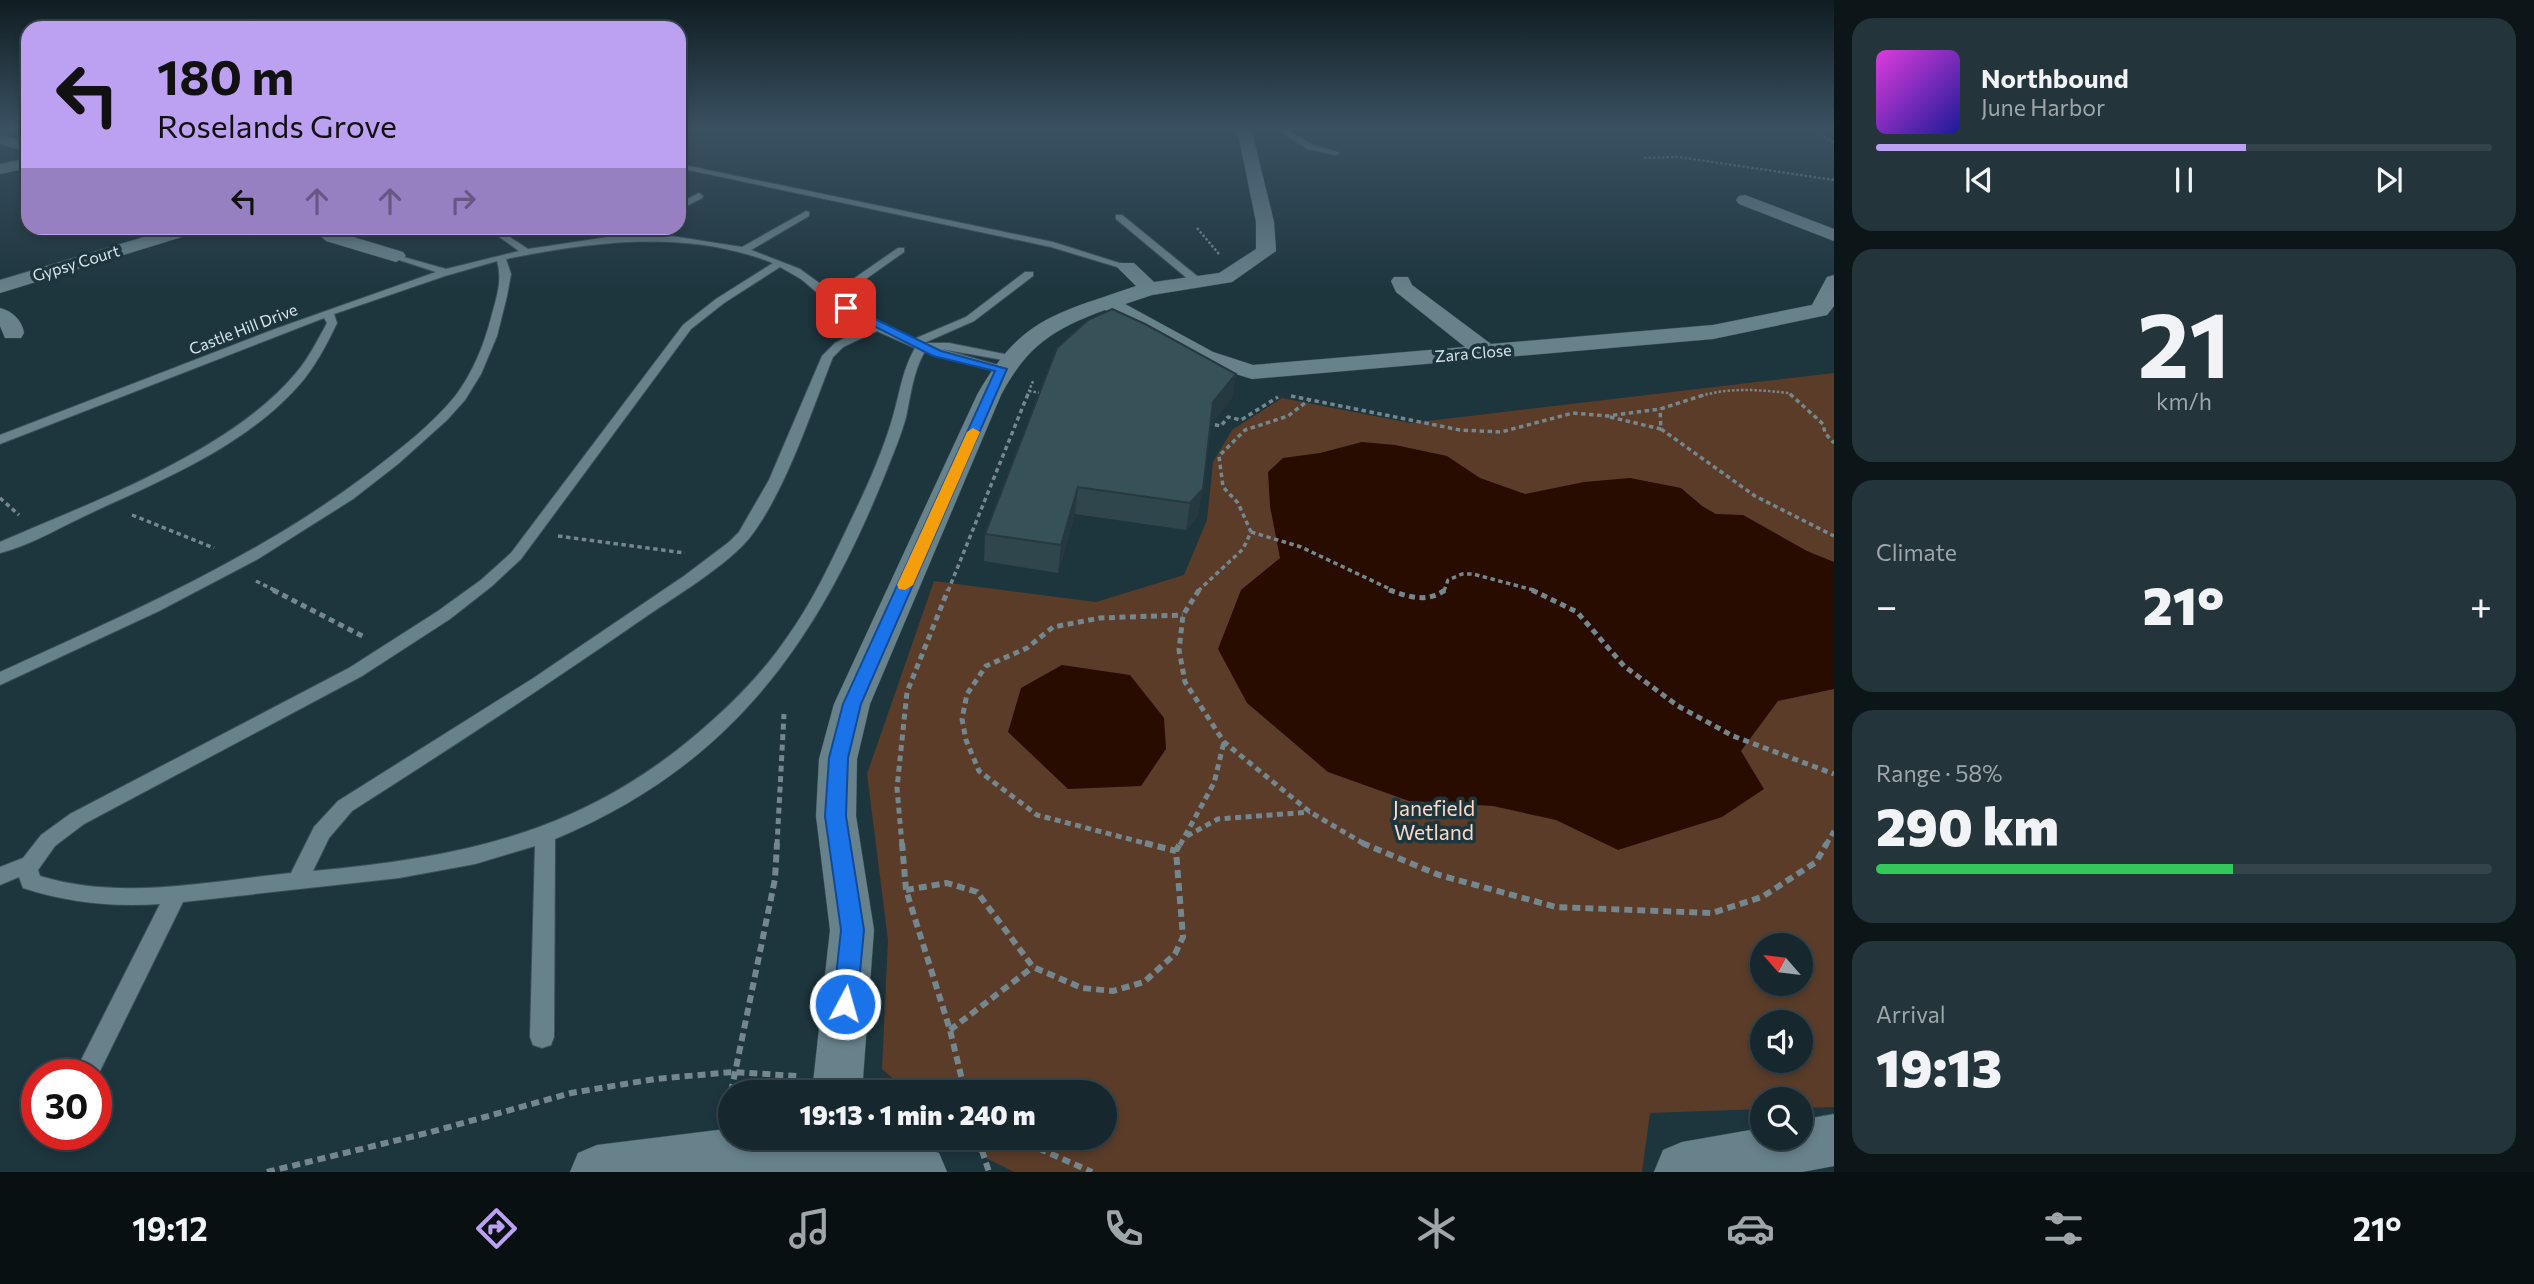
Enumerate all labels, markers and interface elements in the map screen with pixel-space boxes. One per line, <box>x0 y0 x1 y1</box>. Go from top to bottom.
text: 180 m <box>157 45 294 105</box>
icon: left <box>42 49 133 140</box>
text: Northbound <box>1981 62 2129 93</box>
text: June Harbor <box>1981 93 2105 121</box>
text: Roselands Grove <box>157 105 397 145</box>
icon: previous <box>1960 161 1998 199</box>
icon: pause <box>2165 161 2203 199</box>
icon: next <box>2370 161 2408 199</box>
icon: left <box>225 182 263 220</box>
icon: ahead <box>298 182 336 220</box>
icon: ahead <box>371 182 409 220</box>
icon: right <box>444 182 482 220</box>
street label: Gypsy Court <box>30 240 122 285</box>
pin <box>816 278 876 338</box>
text: 21 <box>2138 285 2230 397</box>
icon: arrive <box>827 289 865 327</box>
street label: Castle Hill Drive <box>186 299 300 358</box>
street label: Zara Close <box>1434 340 1512 365</box>
text: km/h <box>2156 387 2212 415</box>
text: Climate <box>1876 538 1957 566</box>
text: 21° <box>2143 572 2224 636</box>
text: − <box>1876 581 1898 628</box>
text: + <box>2470 581 2492 628</box>
text: Range · 58% <box>1876 759 2003 787</box>
text: 290 km <box>1876 793 2059 857</box>
park label: Janefield Wetland <box>1393 795 1475 844</box>
north arrow <box>1750 933 1813 996</box>
map controls <box>1750 933 1813 1150</box>
position arrow <box>808 967 882 1041</box>
text: Arrival <box>1876 1000 1946 1028</box>
button: sound <box>1750 1010 1813 1073</box>
text: 19:13 <box>1876 1034 2002 1098</box>
speed limit sign: 30 <box>21 1059 112 1150</box>
button: search <box>1750 1087 1813 1150</box>
text: 19:13 · 1 min · 240 m <box>800 1099 1035 1130</box>
icon: directions <box>472 1204 521 1253</box>
icon: music <box>785 1204 834 1253</box>
icon: phone <box>1099 1204 1148 1253</box>
icon: climate <box>1412 1204 1461 1253</box>
icon: car <box>1726 1204 1775 1253</box>
icon: filters <box>2039 1204 2088 1253</box>
text: 19:12 <box>132 1208 208 1248</box>
text: 21° <box>2353 1208 2402 1248</box>

